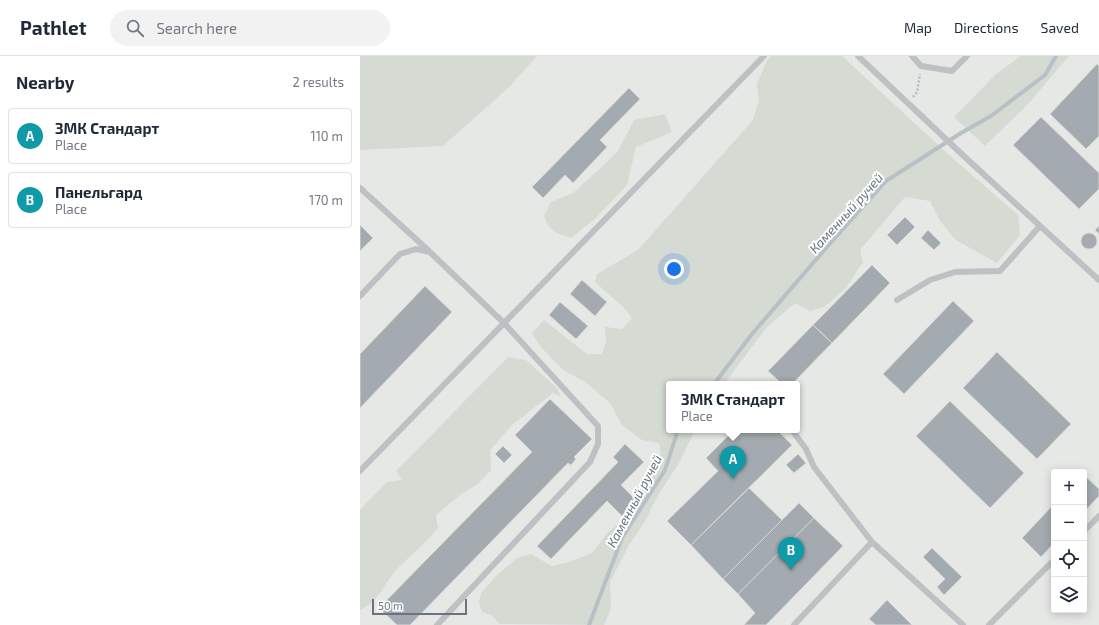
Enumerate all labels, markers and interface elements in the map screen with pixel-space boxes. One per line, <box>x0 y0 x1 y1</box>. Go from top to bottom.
search box <box>110 10 390 46</box>
text: Pathlet <box>20 16 86 39</box>
icon: search <box>124 17 146 39</box>
text: Search here <box>156 19 237 37</box>
text: Map <box>904 19 932 36</box>
text: Directions <box>954 19 1019 36</box>
text: Saved <box>1041 19 1079 36</box>
text: Nearby <box>16 72 74 92</box>
text: 2 results <box>292 74 344 90</box>
text: ЗМК Стандарт <box>55 119 159 137</box>
text: A <box>26 128 34 144</box>
text: 110 m <box>311 128 343 144</box>
text: Place <box>55 137 87 153</box>
water label: Каменный ручей <box>806 170 886 256</box>
text: Панельгард <box>55 183 143 201</box>
text: B <box>26 192 34 208</box>
text: 170 m <box>309 192 343 208</box>
text: Place <box>55 201 87 217</box>
your location <box>664 259 684 279</box>
popup <box>666 381 800 433</box>
text: ЗМК Стандарт <box>681 390 785 408</box>
text: Place <box>681 408 713 424</box>
pin: A <box>720 446 746 479</box>
water label: Каменный ручей <box>603 452 665 550</box>
map controls <box>1051 469 1087 613</box>
button: + <box>1051 469 1087 505</box>
button: − <box>1051 505 1087 541</box>
pin: B <box>778 537 804 570</box>
button: locate <box>1051 541 1087 577</box>
button: layers <box>1051 577 1087 613</box>
scale bar <box>372 597 467 616</box>
text: 50 m <box>378 599 403 612</box>

